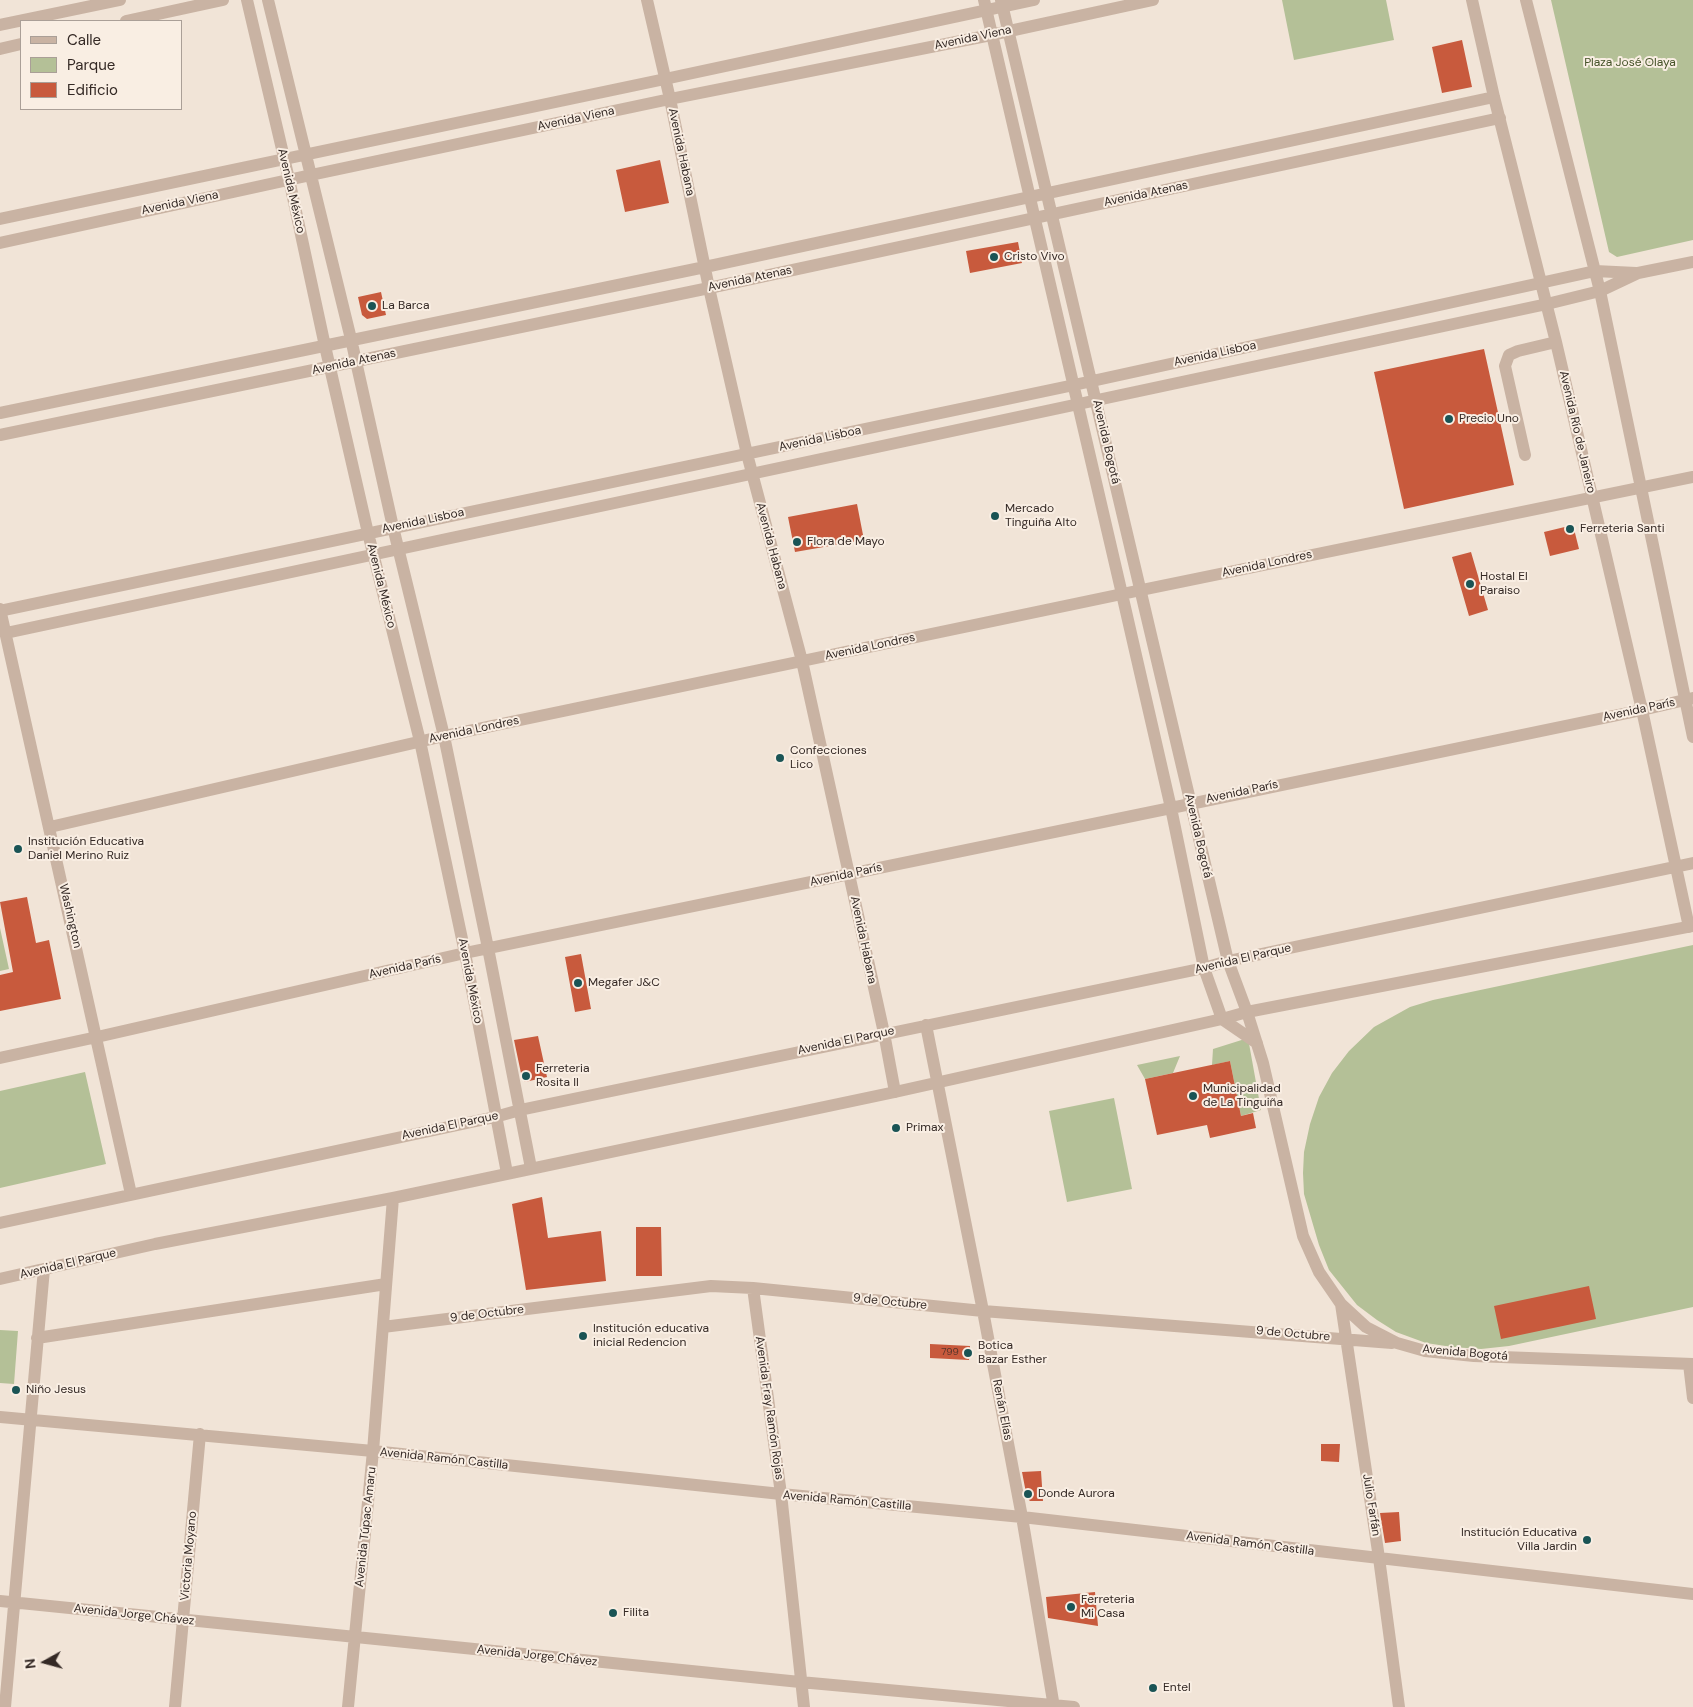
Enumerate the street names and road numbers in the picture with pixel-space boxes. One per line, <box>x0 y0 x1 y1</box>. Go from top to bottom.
street label: Avenida Viena <box>933 23 1013 53</box>
street label: Avenida Viena <box>536 104 616 134</box>
street label: Avenida Habana <box>665 107 697 197</box>
street label: Avenida México <box>274 147 308 235</box>
street label: Avenida Atenas <box>1103 178 1189 210</box>
street label: Avenida Viena <box>140 188 220 218</box>
street label: Avenida Atenas <box>707 263 793 295</box>
street label: Avenida Lisboa <box>1173 338 1257 370</box>
street label: Avenida Atenas <box>311 346 397 378</box>
street label: Avenida Río de Janeiro <box>1556 369 1598 495</box>
street label: Avenida Bogotá <box>1089 399 1123 485</box>
street label: Avenida Lisboa <box>778 423 862 455</box>
street label: Avenida Habana <box>752 501 790 591</box>
street label: Avenida Lisboa <box>381 505 465 537</box>
street label: Avenida México <box>364 542 398 630</box>
street label: Avenida Londres <box>1221 547 1313 581</box>
street label: Avenida Londres <box>824 630 916 664</box>
street label: Avenida París <box>1602 695 1676 725</box>
street label: Avenida Londres <box>428 713 520 747</box>
street label: Avenida París <box>1205 777 1279 807</box>
street label: Avenida Bogotá <box>1181 793 1215 879</box>
street label: Avenida París <box>809 860 883 890</box>
street label: Washington <box>56 882 84 950</box>
street label: Avenida Habana <box>847 895 879 985</box>
street label: Avenida México <box>455 937 485 1025</box>
street label: Avenida El Parque <box>1193 941 1293 977</box>
street label: Avenida París <box>368 952 442 982</box>
street label: Avenida El Parque <box>796 1024 896 1058</box>
street label: Avenida El Parque <box>400 1109 500 1143</box>
street label: Avenida El Parque <box>18 1246 118 1282</box>
street label: 9 de Octubre <box>852 1291 928 1313</box>
street label: 9 de Octubre <box>449 1302 525 1326</box>
street label: 9 de Octubre <box>1255 1324 1331 1344</box>
street label: Avenida Fray Ramón Rojas <box>752 1335 786 1481</box>
street label: Avenida Bogotá <box>1422 1342 1508 1364</box>
street label: Renán Elías <box>989 1378 1015 1442</box>
street label: Avenida Ramón Castilla <box>379 1445 509 1473</box>
street label: Avenida Túpac Amaru <box>353 1466 379 1588</box>
street label: Julio Farfán <box>1359 1473 1383 1537</box>
street label: Avenida Ramón Castilla <box>782 1488 912 1514</box>
street label: Victoria Moyano <box>178 1511 200 1601</box>
street label: Avenida Ramón Castilla <box>1185 1529 1315 1559</box>
street label: Avenida Jorge Chávez <box>73 1602 195 1628</box>
street label: Avenida Jorge Chávez <box>476 1643 598 1669</box>

